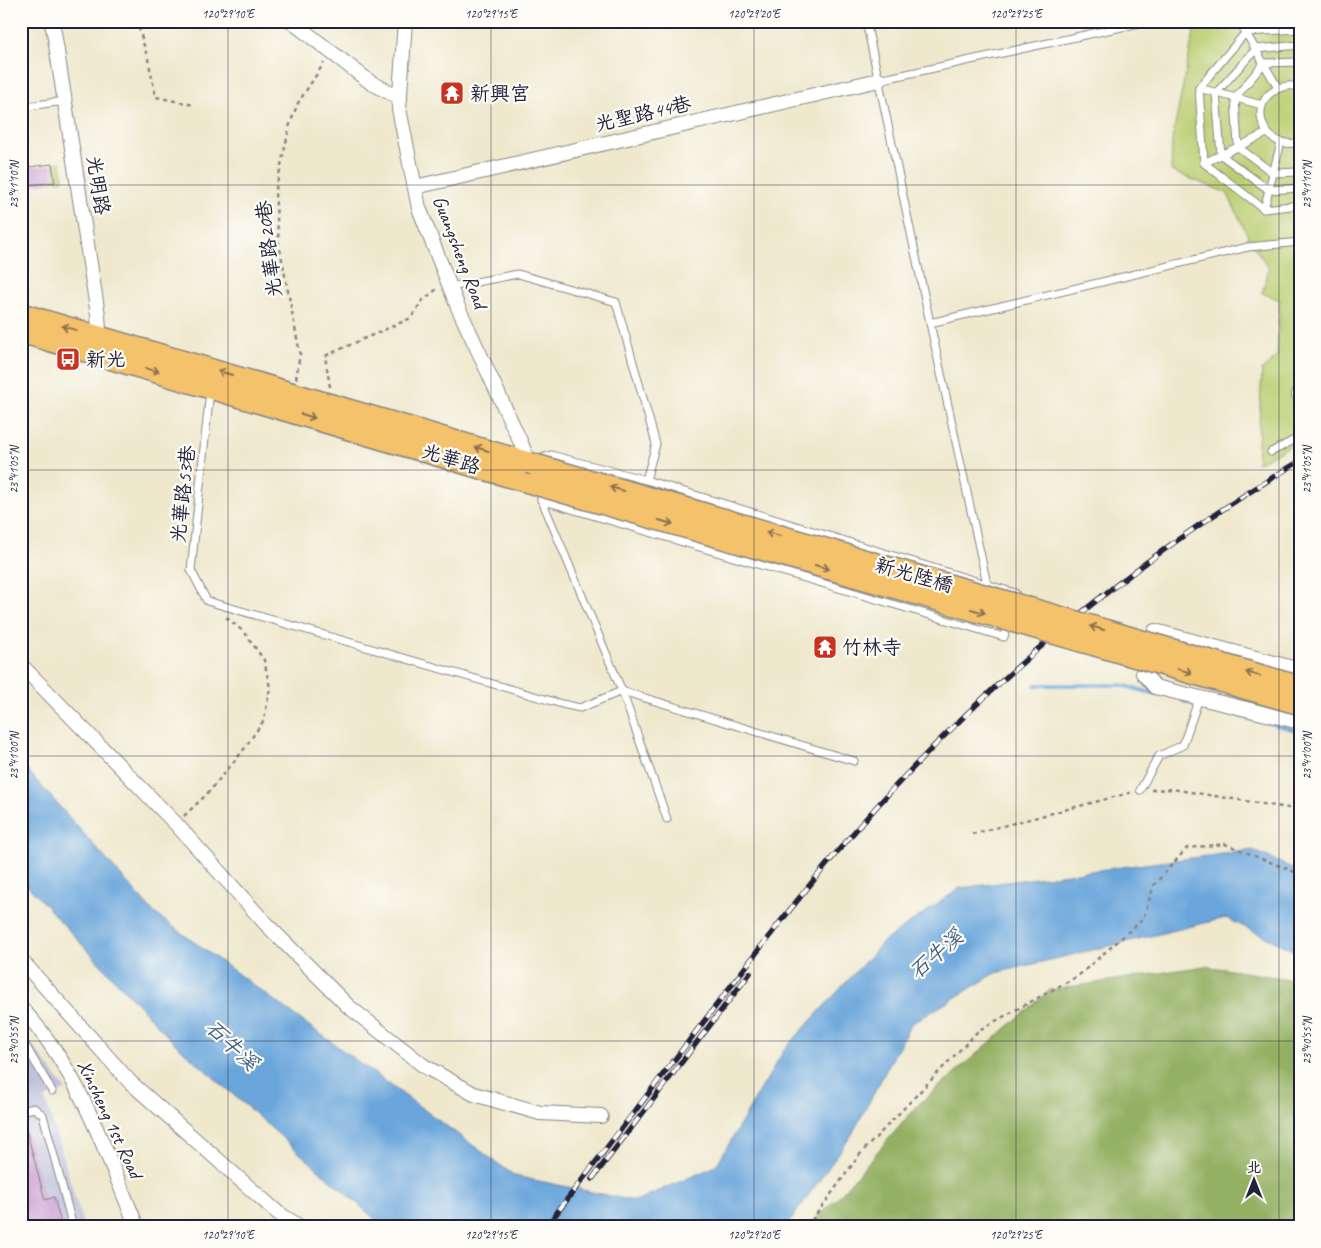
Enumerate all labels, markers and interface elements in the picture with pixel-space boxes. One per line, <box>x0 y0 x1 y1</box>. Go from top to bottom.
text: 120°29'10"E <box>202 6 256 22</box>
text: 120°29'15"E <box>465 6 519 22</box>
text: 120°29'20"E <box>728 6 782 22</box>
text: 120°29'25"E <box>990 6 1044 22</box>
temple icon: 新興宮 <box>439 80 465 106</box>
place label: 新興宮 <box>470 81 530 106</box>
street label: 光聖路44巷 <box>592 91 695 137</box>
street label: 光明路 <box>81 153 115 218</box>
text: 23°41'10"N <box>6 160 22 209</box>
text: 23°41'10"N <box>1299 160 1315 209</box>
street label: Guangsheng Road <box>427 192 494 315</box>
street label: 光華路20巷 <box>250 198 287 299</box>
one-way arrow <box>62 322 78 332</box>
bus stop icon: 新光 <box>55 346 81 372</box>
place label: 新光 <box>86 347 126 372</box>
one-way arrow <box>144 366 160 375</box>
one-way arrow <box>218 368 234 378</box>
one-way arrow <box>299 412 315 422</box>
street label: 光華路 <box>419 438 484 480</box>
street label: 光華路53巷 <box>165 443 201 544</box>
one-way arrow <box>474 443 490 453</box>
text: 23°41'05"N <box>6 445 22 494</box>
text: 23°41'05"N <box>1299 445 1315 494</box>
one-way arrow <box>609 483 625 493</box>
one-way arrow <box>657 517 673 527</box>
one-way arrow <box>765 528 781 538</box>
street label: 新光陸橋 <box>872 552 956 598</box>
one-way arrow <box>814 562 830 572</box>
one-way arrow <box>970 607 986 617</box>
one-way arrow <box>1089 623 1105 633</box>
temple icon: 竹林寺 <box>812 634 838 660</box>
place label: 竹林寺 <box>842 635 902 660</box>
one-way arrow <box>1176 666 1192 676</box>
one-way arrow <box>1245 668 1261 678</box>
text: 23°41'00"N <box>6 731 22 780</box>
text: 23°41'00"N <box>1299 731 1315 780</box>
water label: 石牛溪 <box>904 923 969 984</box>
water label: 石牛溪 <box>200 1014 265 1077</box>
text: 23°40'55"N <box>6 1016 22 1065</box>
text: 23°40'55"N <box>1299 1016 1315 1065</box>
street label: Xinsheng 1st Road <box>72 1056 150 1185</box>
north arrow <box>1228 1156 1278 1206</box>
text: 北 <box>1247 1159 1261 1176</box>
text: 120°29'10"E <box>202 1227 256 1243</box>
text: 120°29'15"E <box>465 1227 519 1243</box>
text: 120°29'20"E <box>728 1227 782 1243</box>
text: 120°29'25"E <box>990 1227 1044 1243</box>

